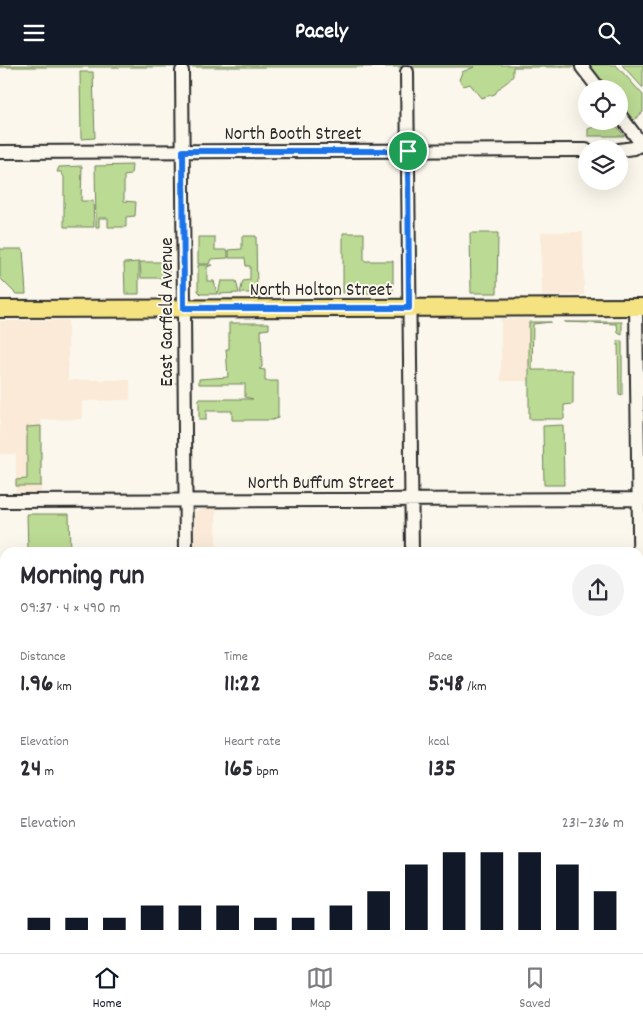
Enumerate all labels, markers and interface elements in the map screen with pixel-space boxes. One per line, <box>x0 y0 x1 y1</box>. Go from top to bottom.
text: Pacely <box>295 17 348 48</box>
icon: menu <box>20 19 48 47</box>
icon: search <box>595 19 623 47</box>
map controls <box>578 80 628 190</box>
button: locate <box>578 80 628 130</box>
street label: North Booth Street <box>224 122 362 149</box>
pin <box>387 130 429 172</box>
icon: arrive <box>394 137 422 165</box>
button: layers <box>578 140 628 190</box>
street label: East Garfield Avenue <box>155 237 182 387</box>
street label: North Holton Street <box>250 278 392 305</box>
street label: North Buffum Street <box>248 471 394 498</box>
text: Morning run <box>20 558 144 598</box>
button: share <box>572 564 624 616</box>
text: 09:37 · 4 × 490 m <box>20 597 120 620</box>
text: Distance <box>20 647 66 667</box>
text: Time <box>224 647 248 667</box>
text: Pace <box>428 647 453 667</box>
text: 1.96 <box>20 667 53 703</box>
text: 11:22 <box>224 667 261 703</box>
text: 5:48 <box>428 667 464 703</box>
text: km <box>53 677 72 697</box>
text: /km <box>464 677 487 697</box>
text: Elevation <box>20 732 69 752</box>
text: Heart rate <box>224 732 281 752</box>
text: kcal <box>428 732 449 752</box>
text: 24 <box>20 752 41 788</box>
text: 165 <box>224 752 253 788</box>
text: 135 <box>428 752 456 788</box>
text: m <box>41 762 54 782</box>
text: bpm <box>253 762 279 782</box>
text: Elevation <box>20 812 76 835</box>
text: 231–236 m <box>562 812 624 835</box>
tab: Home <box>92 964 122 1014</box>
tab: Map <box>306 964 334 1014</box>
tab: Saved <box>519 964 551 1014</box>

